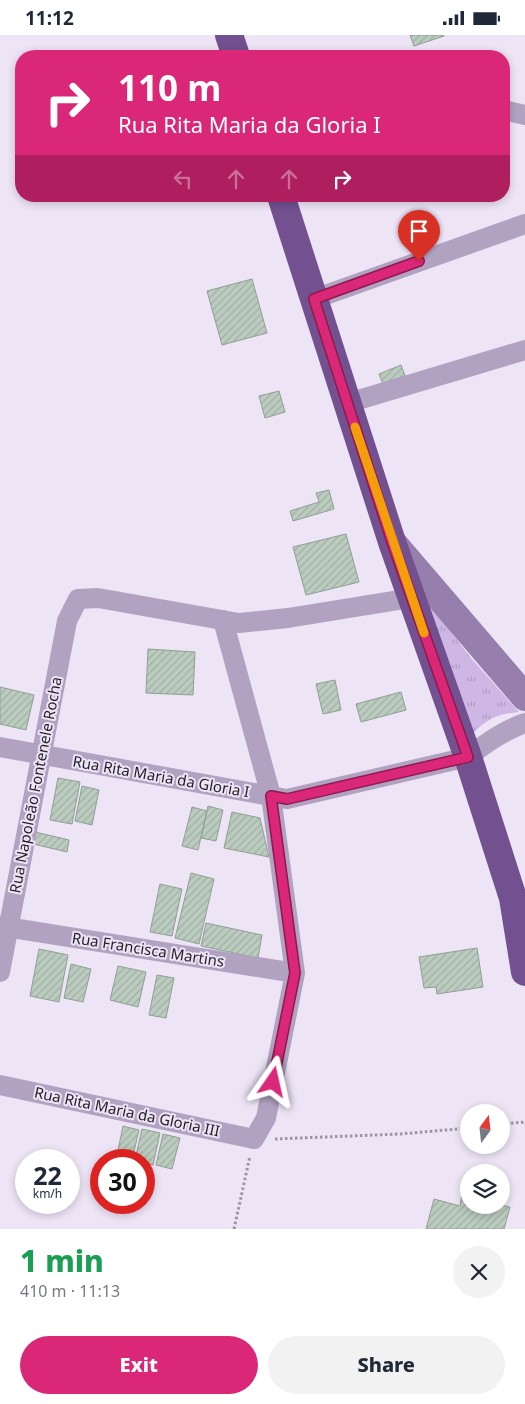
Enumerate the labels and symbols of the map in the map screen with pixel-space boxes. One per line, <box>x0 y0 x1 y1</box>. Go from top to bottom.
pin <box>398 210 440 261</box>
street label: Rua Napoleão Fontenele Rocha <box>4 675 66 895</box>
street label: Rua Rita Maria da Gloria I <box>71 751 251 801</box>
street label: Rua Francisca Martins <box>71 927 226 971</box>
position arrow <box>246 1055 298 1107</box>
street label: Rua Rita Maria da Gloria III <box>33 1082 222 1140</box>
north arrow <box>460 1104 510 1154</box>
speed limit sign: 30 <box>90 1149 155 1214</box>

